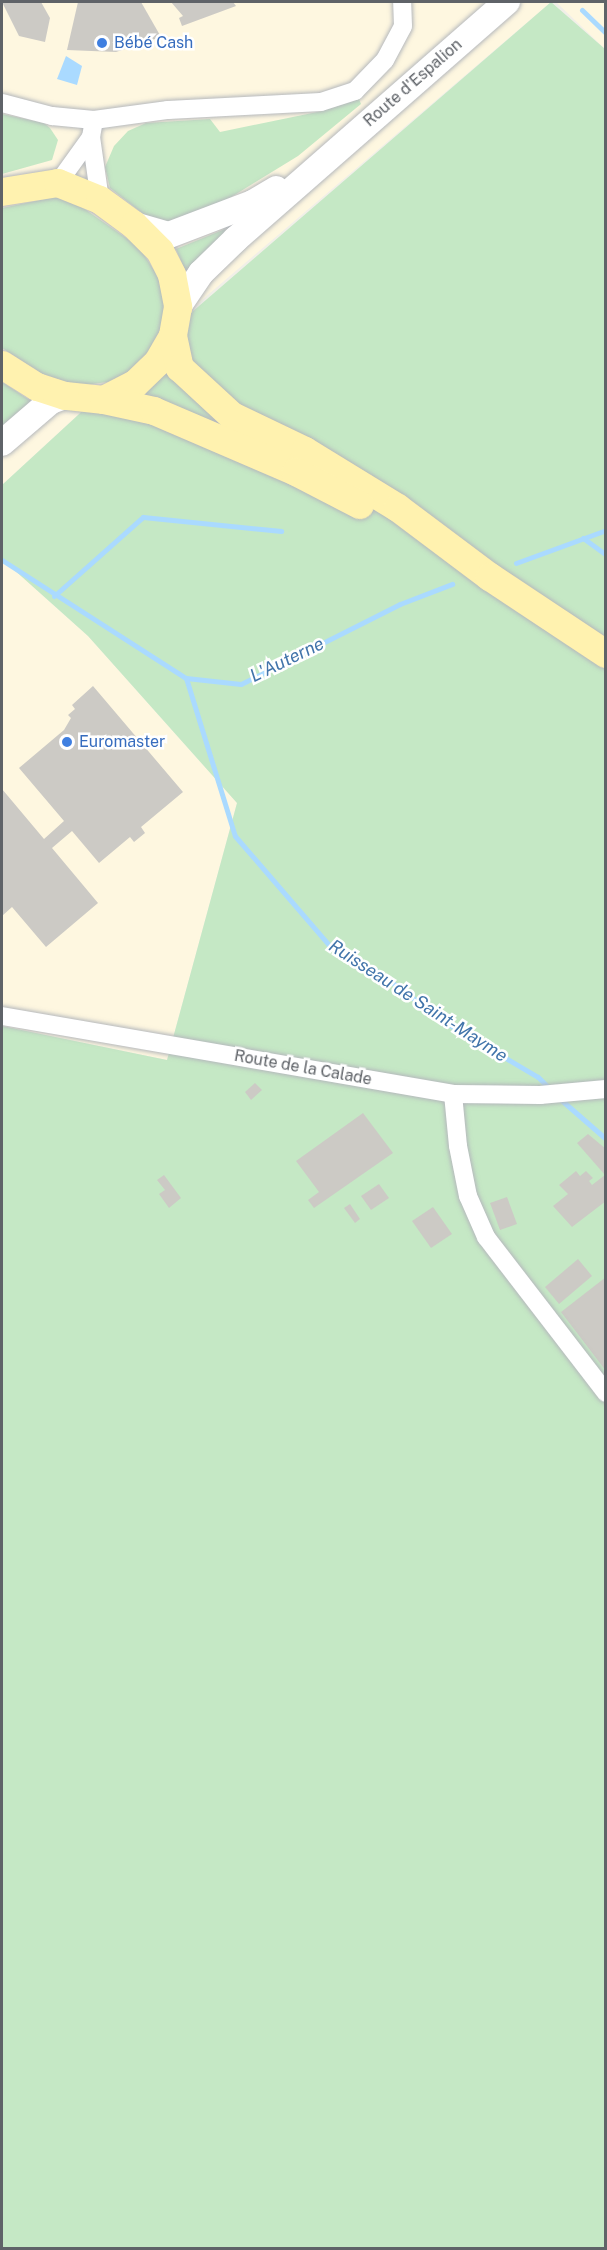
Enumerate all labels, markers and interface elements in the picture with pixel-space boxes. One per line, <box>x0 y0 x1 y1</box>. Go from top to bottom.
place label: Bébé Cash <box>114 33 193 53</box>
street label: Route d'Espalion <box>360 35 466 131</box>
marker: Bébé Cash <box>95 36 109 50</box>
water label: L'Auterne <box>246 633 328 687</box>
place label: Euromaster <box>79 732 165 752</box>
marker: Euromaster <box>60 735 74 749</box>
water label: Ruisseau de Saint-Mayme <box>325 935 511 1067</box>
street label: Route de la Calade <box>232 1046 374 1090</box>

